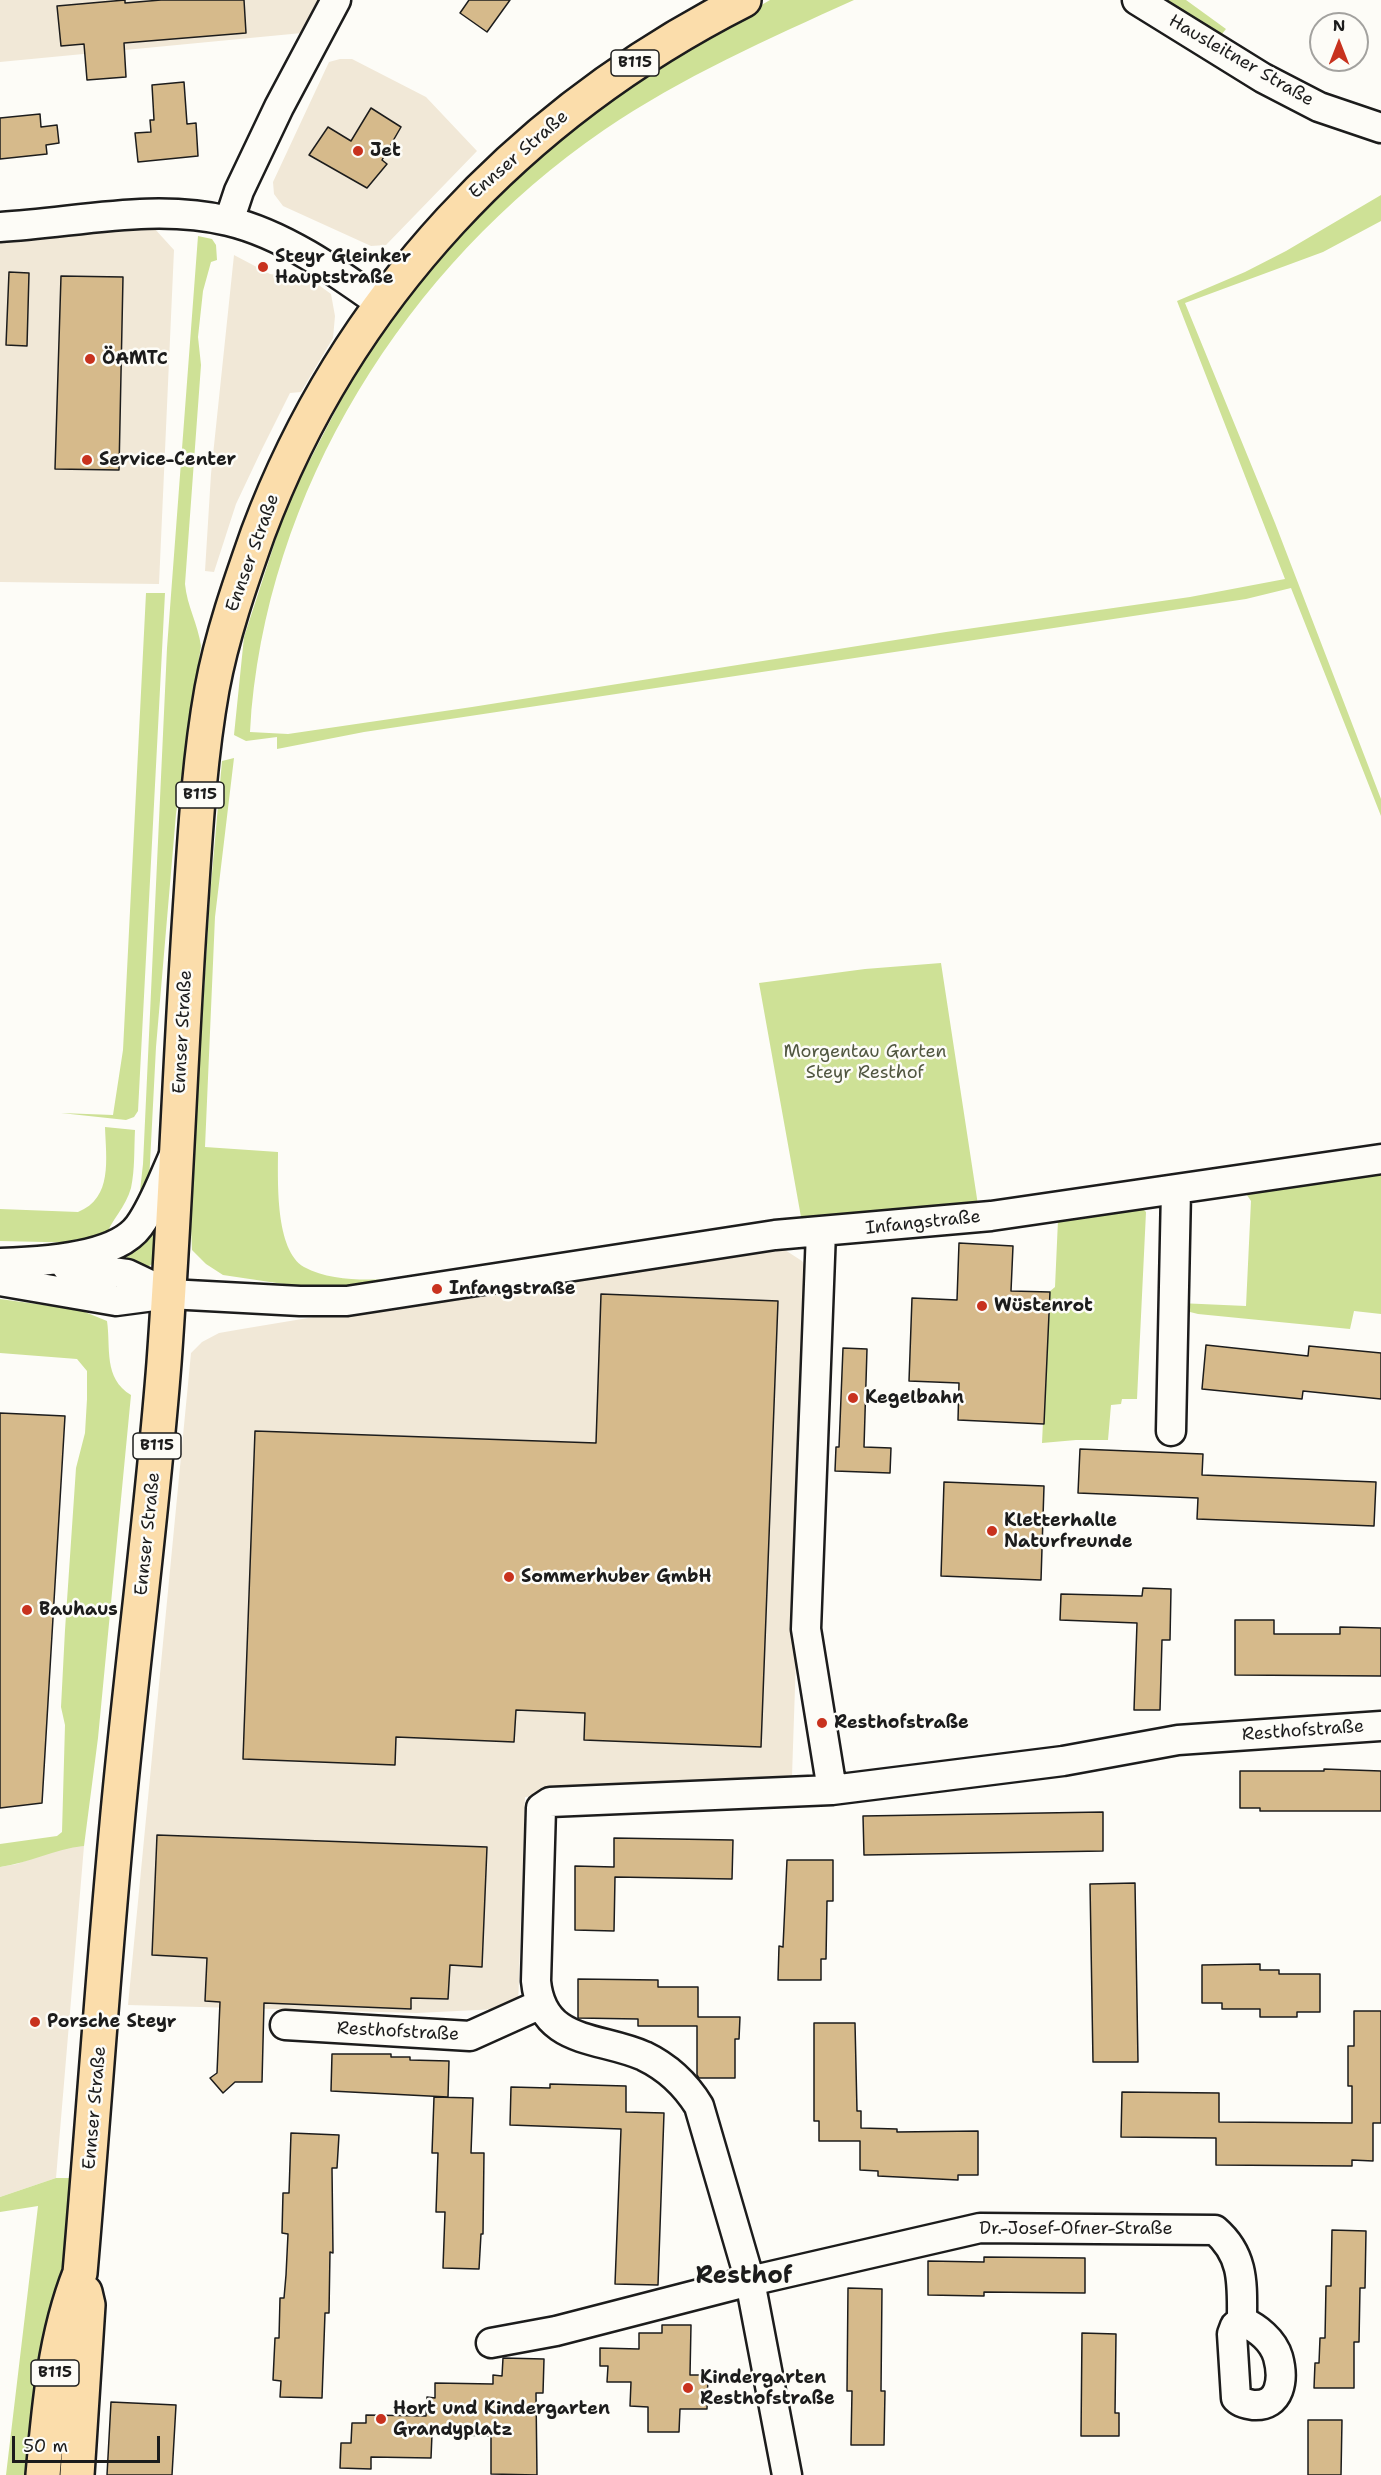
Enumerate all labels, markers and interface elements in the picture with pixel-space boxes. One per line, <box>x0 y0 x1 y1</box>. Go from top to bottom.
street label: Hausleitner Straße <box>1165 11 1317 111</box>
north arrow <box>1309 12 1369 72</box>
text: N <box>1333 15 1345 36</box>
road number: B115 <box>611 50 659 76</box>
street label: Ennser Straße <box>465 106 573 204</box>
place label: Jet <box>370 140 401 162</box>
marker: Jet <box>351 144 365 158</box>
place label: Steyr Gleinker Hauptstraße <box>275 246 411 288</box>
marker: Steyr Gleinker Hauptstraße <box>256 260 270 274</box>
place label: ÖAMTC <box>102 348 168 370</box>
marker: ÖAMTC <box>83 352 97 366</box>
place label: Service-Center <box>99 449 236 471</box>
marker: Service-Center <box>80 453 94 467</box>
street label: Ennser Straße <box>222 491 284 615</box>
road number: B115 <box>176 782 224 808</box>
street label: Ennser Straße <box>169 970 197 1094</box>
park label: Morgentau Garten Steyr Resthof <box>783 1041 947 1084</box>
street label: Infangstraße <box>864 1206 982 1240</box>
place label: Infangstraße <box>449 1278 576 1300</box>
marker: Infangstraße <box>430 1282 444 1296</box>
place label: Wüstenrot <box>994 1295 1093 1317</box>
marker: Wüstenrot <box>975 1299 989 1313</box>
place label: Kegelbahn <box>865 1387 964 1409</box>
marker: Kegelbahn <box>846 1391 860 1405</box>
road number: B115 <box>133 1433 181 1459</box>
street label: Ennser Straße <box>131 1471 165 1597</box>
place label: Kletterhalle Naturfreunde <box>1004 1510 1133 1552</box>
marker: Kletterhalle Naturfreunde <box>985 1524 999 1538</box>
place label: Sommerhuber GmbH <box>521 1566 711 1588</box>
marker: Sommerhuber GmbH <box>502 1570 516 1584</box>
place label: Bauhaus <box>39 1599 118 1621</box>
marker: Bauhaus <box>20 1603 34 1617</box>
place label: Resthofstraße <box>834 1712 969 1734</box>
marker: Resthofstraße <box>815 1716 829 1730</box>
street label: Resthofstraße <box>1241 1716 1365 1746</box>
place label: Porsche Steyr <box>47 2011 176 2033</box>
marker: Porsche Steyr <box>28 2015 42 2029</box>
street label: Resthofstraße <box>336 2018 460 2046</box>
street label: Ennser Straße <box>79 2045 111 2171</box>
street label: Dr.-Josef-Ofner-Straße <box>979 2218 1173 2240</box>
district label: Resthof <box>696 2263 792 2291</box>
road number: B115 <box>31 2360 79 2386</box>
place label: Kindergarten Resthofstraße <box>700 2367 835 2410</box>
marker: Kindergarten Resthofstraße <box>681 2381 695 2395</box>
place label: Hort und Kindergarten Grandyplatz <box>393 2398 610 2440</box>
marker: Hort und Kindergarten Grandyplatz <box>374 2412 388 2426</box>
scale bar <box>15 2424 164 2462</box>
text: 50 m <box>23 2434 68 2458</box>

